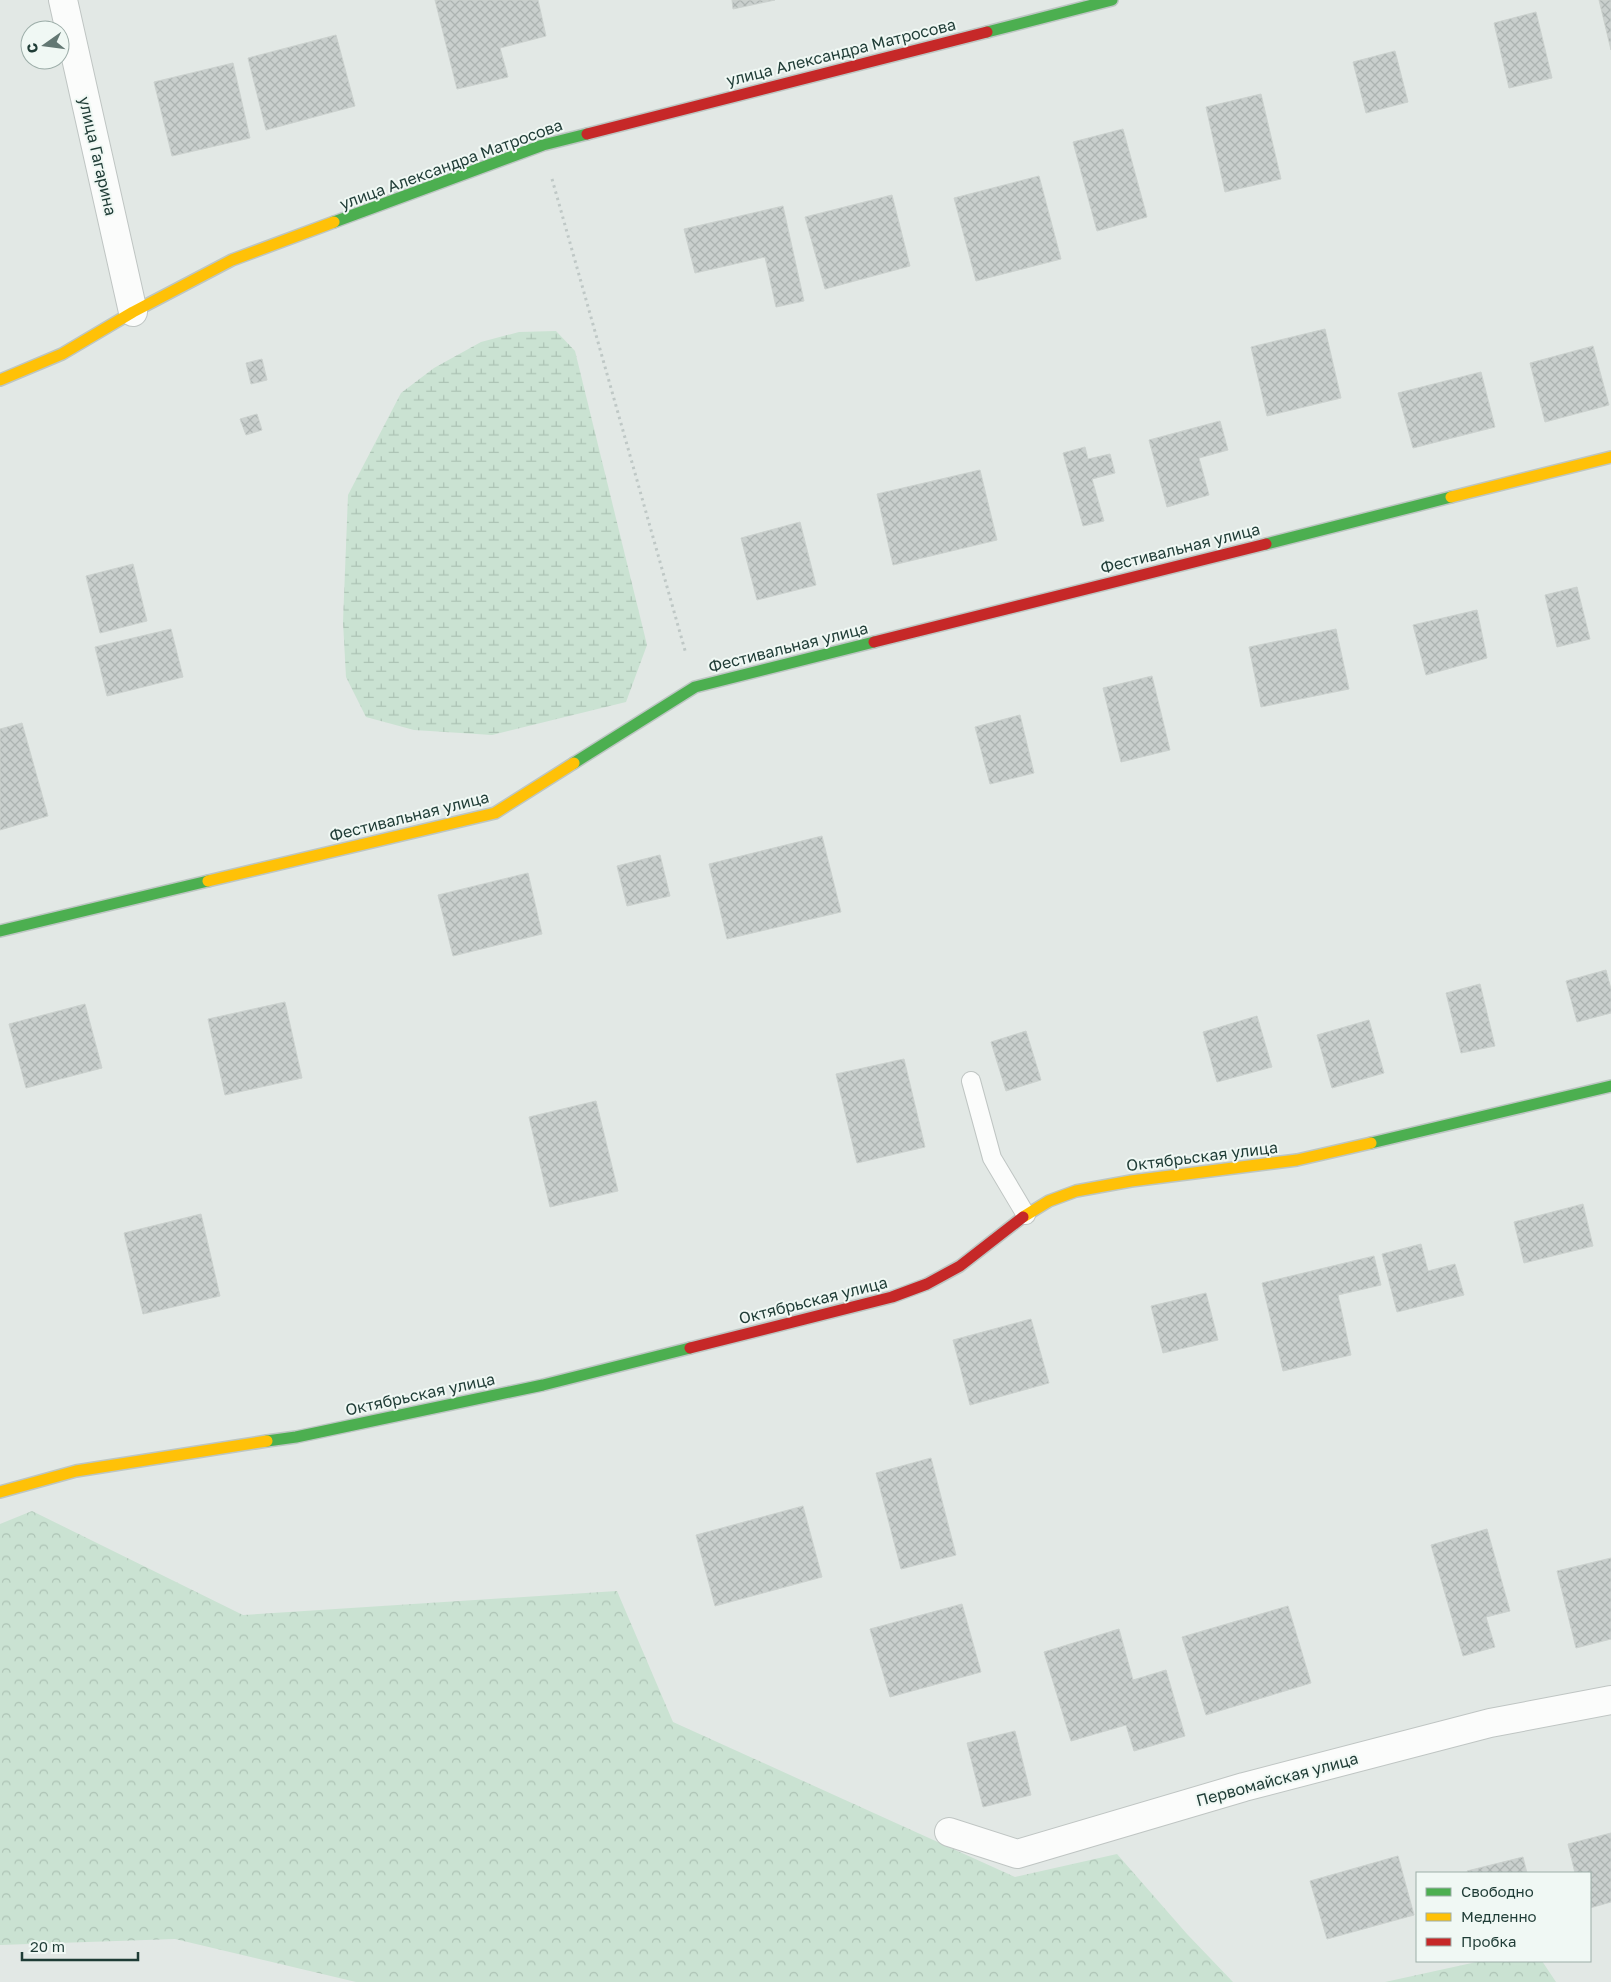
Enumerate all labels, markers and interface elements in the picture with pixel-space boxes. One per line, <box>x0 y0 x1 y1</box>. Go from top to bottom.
street label: улица Александра Матросова <box>724 14 958 90</box>
north arrow <box>20 20 70 70</box>
text: С <box>22 41 41 55</box>
street label: улица Гагарина <box>75 94 121 218</box>
street label: улица Александра Матросова <box>337 114 565 214</box>
street label: Фестивальная улица <box>1098 518 1262 578</box>
street label: Фестивальная улица <box>706 617 870 677</box>
street label: Фестивальная улица <box>327 786 491 846</box>
street label: Октябрьская улица <box>1125 1137 1279 1175</box>
street label: Октябрьская улица <box>737 1272 889 1328</box>
street label: Октябрьская улица <box>343 1368 497 1420</box>
street label: Первомайская улица <box>1194 1748 1360 1810</box>
legend <box>1416 1872 1591 1962</box>
text: Свободно <box>1461 1882 1534 1900</box>
text: Медленно <box>1461 1907 1537 1925</box>
scale bar <box>22 1930 139 1962</box>
text: Пробка <box>1461 1932 1516 1950</box>
text: 20 m <box>30 1937 65 1955</box>

